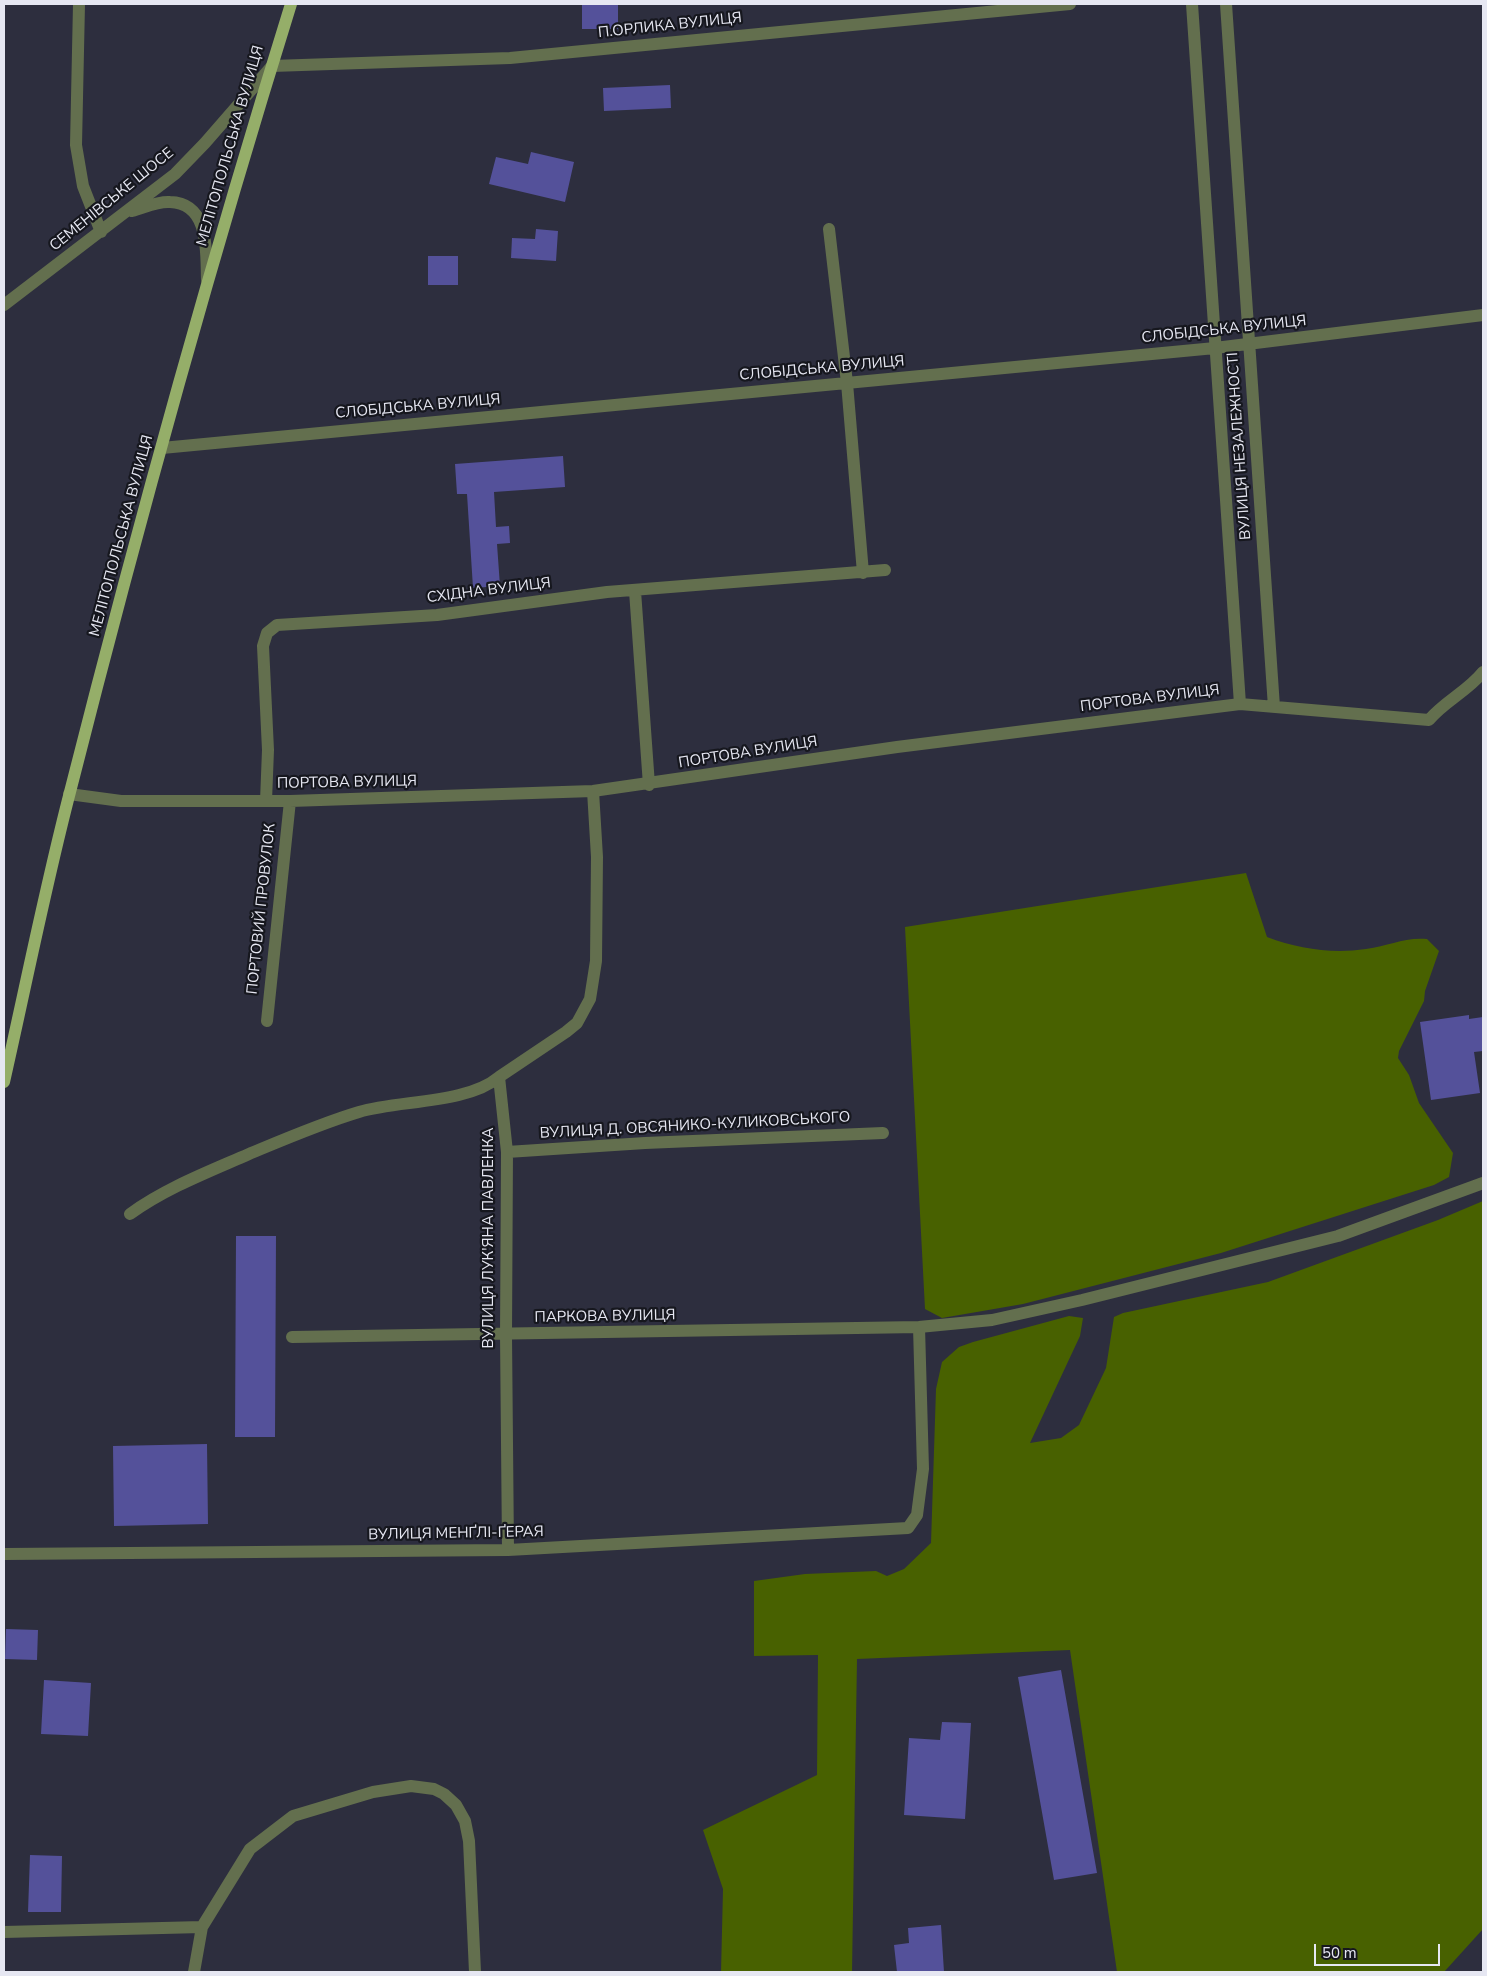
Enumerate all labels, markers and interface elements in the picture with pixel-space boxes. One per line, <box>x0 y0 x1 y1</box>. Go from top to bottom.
street label: П.ОРЛИКА ВУЛИЦЯ <box>597 9 743 43</box>
street label: МЕЛІТОПОЛЬСЬКА ВУЛИЦЯ <box>194 44 268 248</box>
street label: СЕМЕНІВСЬКЕ ШОСЕ <box>46 144 178 256</box>
street label: СЛОБІДСЬКА ВУЛИЦЯ <box>1141 312 1307 348</box>
street label: ВУЛИЦЯ НЕЗАЛЕЖНОСТІ <box>1224 352 1256 540</box>
street label: СЛОБІДСЬКА ВУЛИЦЯ <box>739 353 905 385</box>
street label: СЛОБІДСЬКА ВУЛИЦЯ <box>335 391 501 423</box>
street label: МЕЛІТОПОЛЬСЬКА ВУЛИЦЯ <box>86 433 158 639</box>
street label: СХІДНА ВУЛИЦЯ <box>426 574 552 608</box>
street label: ПОРТОВА ВУЛИЦЯ <box>1079 682 1221 716</box>
street label: ПОРТОВА ВУЛИЦЯ <box>677 733 819 773</box>
street label: ПОРТОВА ВУЛИЦЯ <box>277 773 417 793</box>
street label: ПОРТОВИЙ ПРОВУЛОК <box>244 823 280 995</box>
street label: ВУЛИЦЯ Д. ОВСЯНИКО-КУЛИКОВСЬКОГО <box>539 1109 851 1143</box>
street label: ВУЛИЦЯ ЛУК'ЯНА ПАВЛЕНКА <box>480 1127 498 1349</box>
street label: ПАРКОВА ВУЛИЦЯ <box>534 1307 676 1327</box>
street label: ВУЛИЦЯ МЕНҐЛІ-ҐЕРАЯ <box>368 1523 544 1545</box>
scale bar <box>1317 1934 1443 1966</box>
text: 50 m <box>1322 1943 1357 1963</box>

